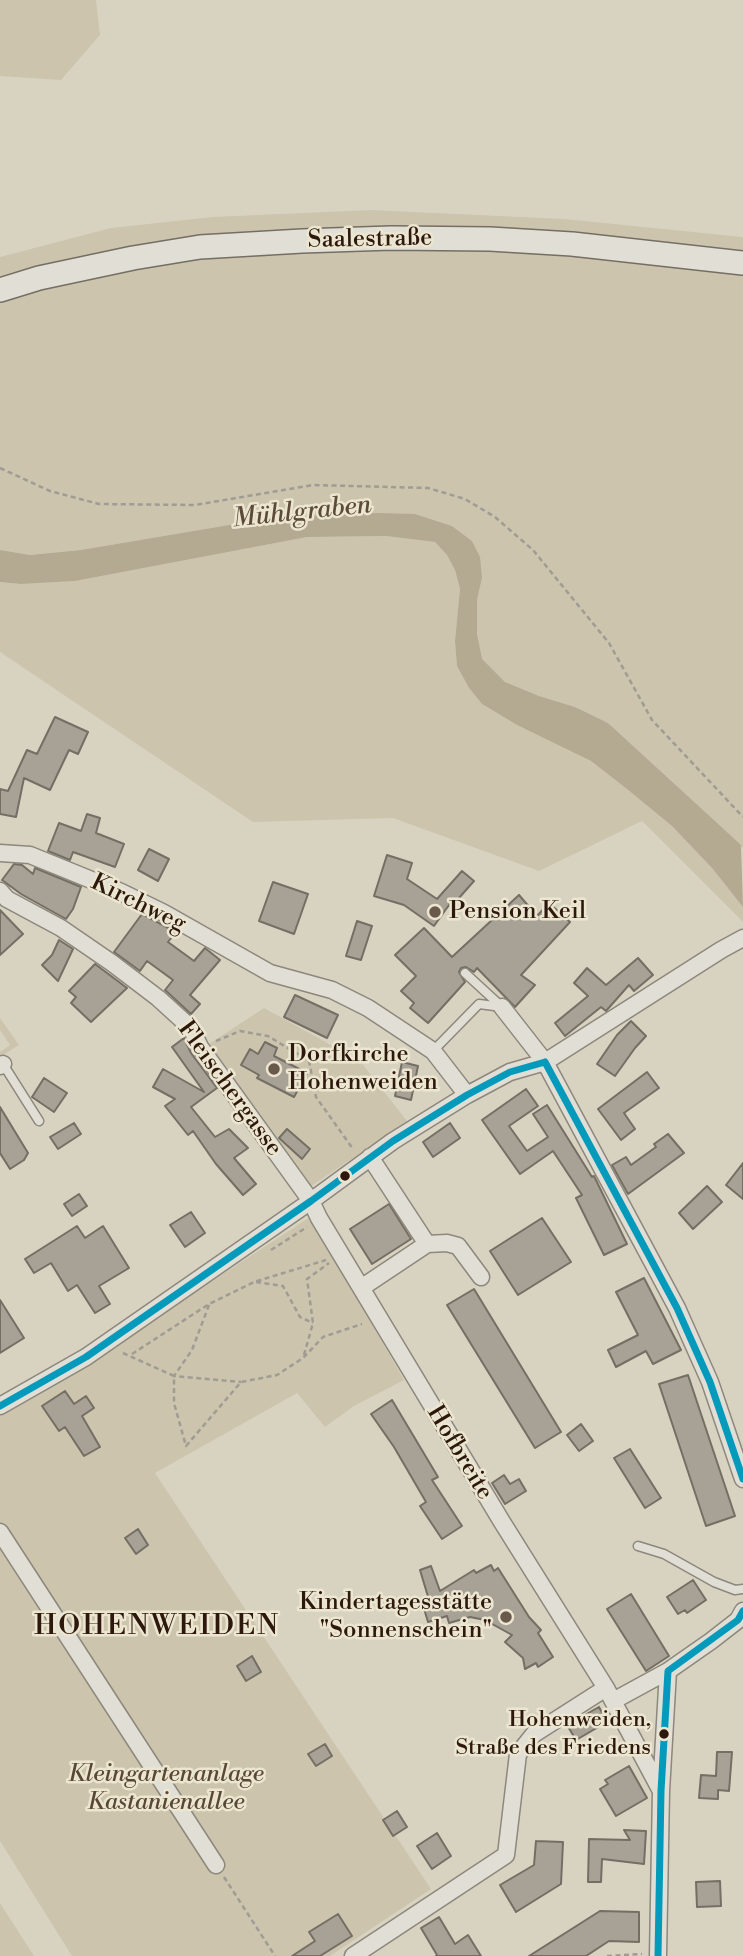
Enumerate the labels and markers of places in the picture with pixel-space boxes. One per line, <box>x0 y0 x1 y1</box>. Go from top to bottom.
place label: Pension Keil <box>449 898 586 926</box>
marker: Pension Keil <box>427 904 443 920</box>
place label: Dorfkirche Hohenweiden <box>288 1041 438 1097</box>
marker: Dorfkirche Hohenweiden <box>266 1061 282 1077</box>
unlabelled marker <box>338 1169 352 1183</box>
place label: Kindertagesstätte "Sonnenschein" <box>299 1589 492 1645</box>
marker: Kindertagesstätte "Sonnenschein" <box>498 1609 514 1625</box>
place label: Hohenweiden, Straße des Friedens <box>455 1708 651 1760</box>
marker: Hohenweiden, Straße des Friedens <box>657 1727 671 1741</box>

